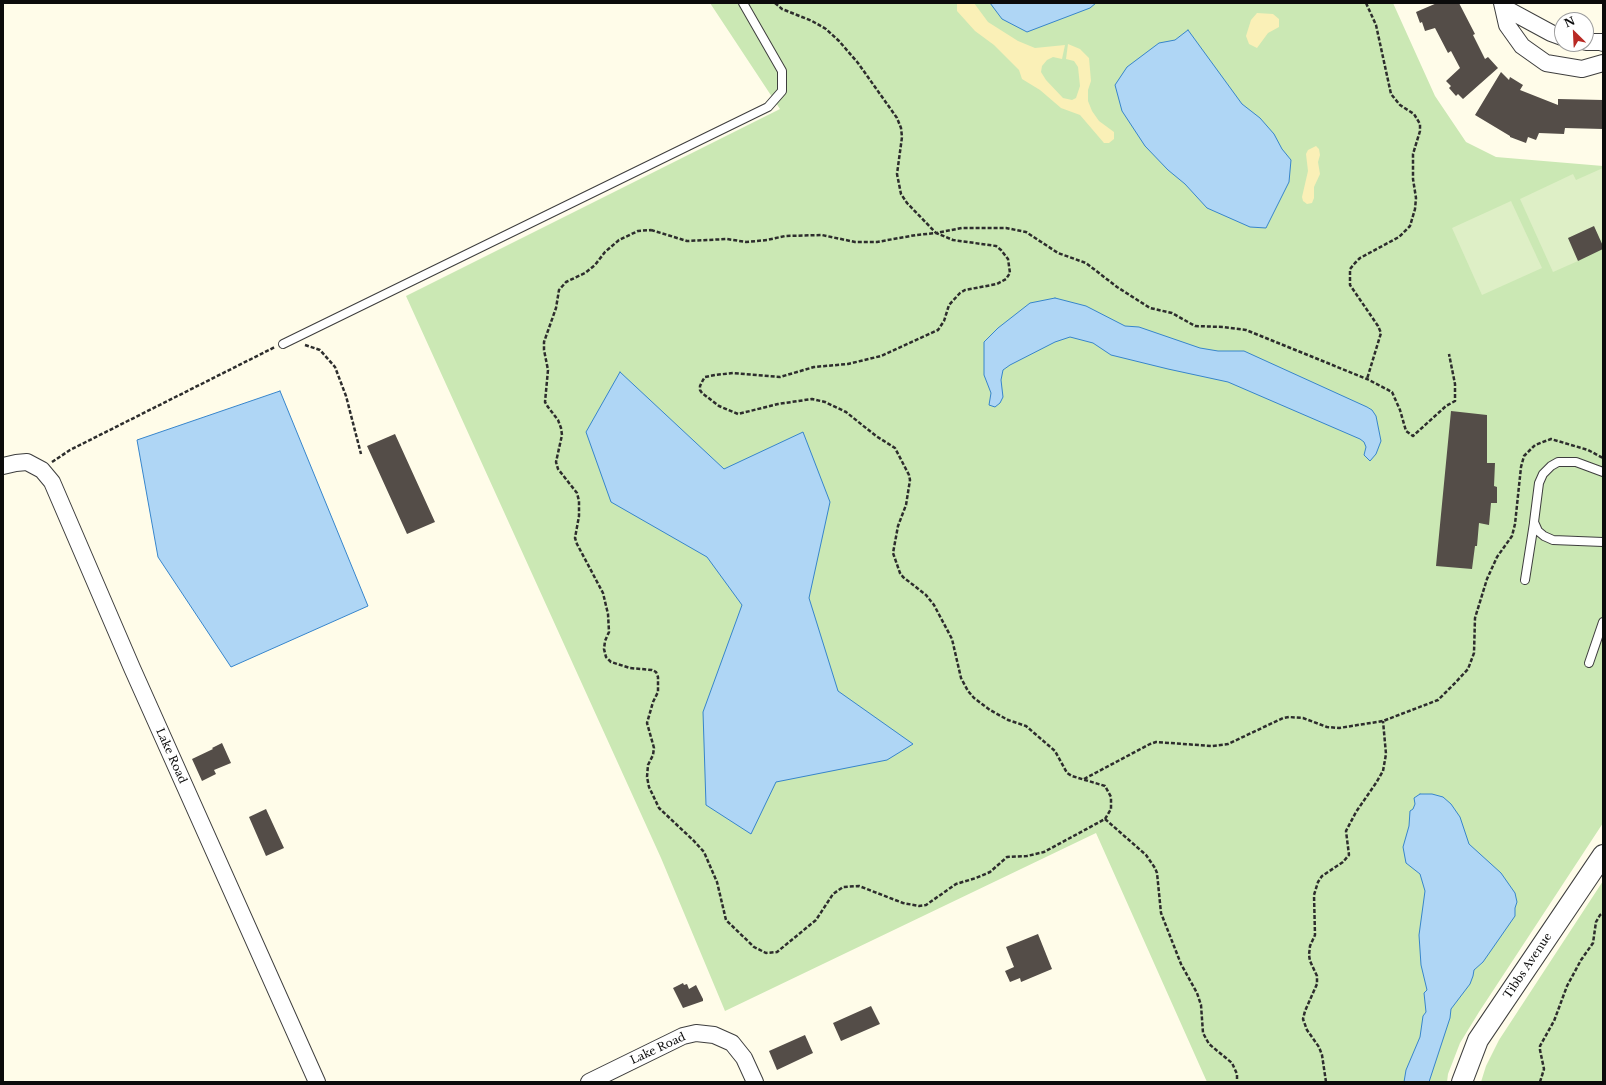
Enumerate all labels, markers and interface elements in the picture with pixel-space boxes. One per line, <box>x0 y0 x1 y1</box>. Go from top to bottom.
north arrow <box>1554 12 1594 52</box>
text: N <box>1562 13 1577 30</box>
street label: Lake Road <box>153 726 189 786</box>
street label: Tibbs Avenue <box>1501 931 1555 1001</box>
street label: Lake Road <box>628 1031 688 1067</box>

